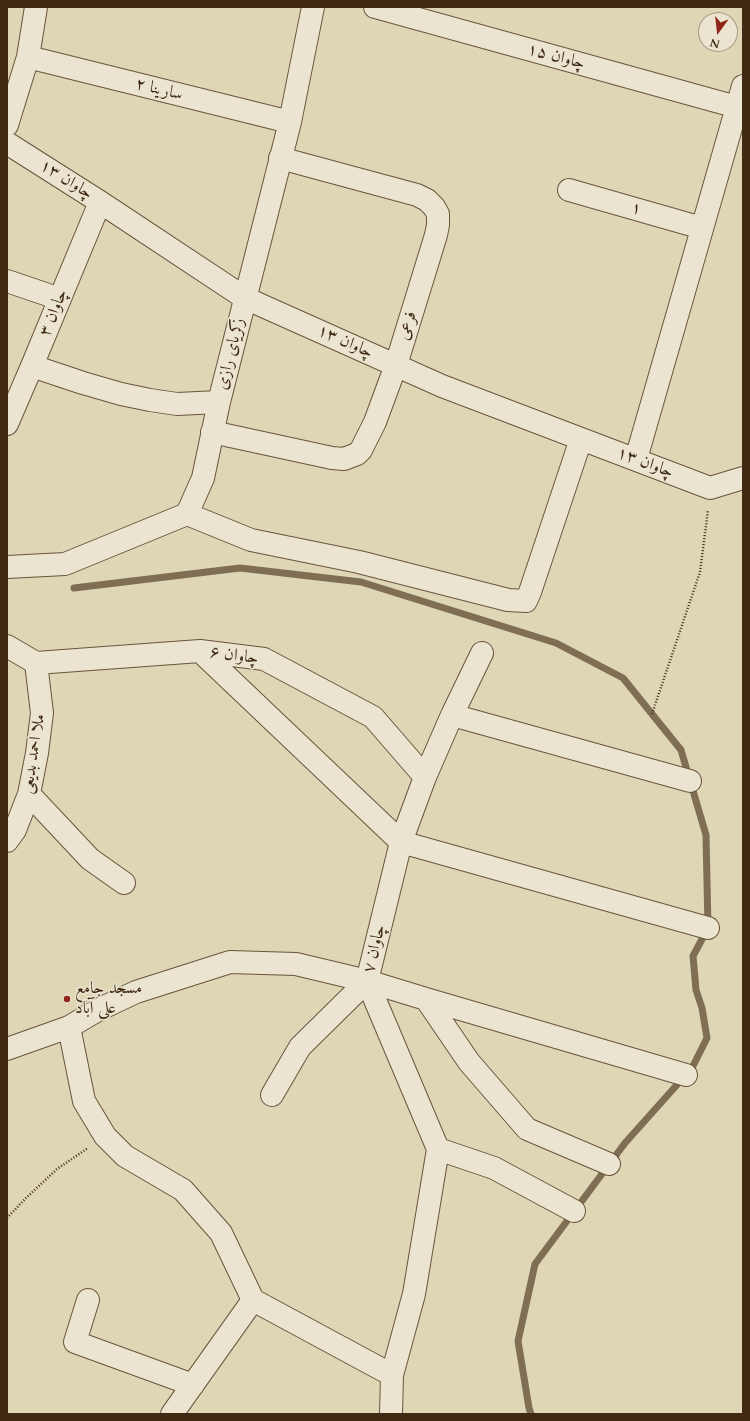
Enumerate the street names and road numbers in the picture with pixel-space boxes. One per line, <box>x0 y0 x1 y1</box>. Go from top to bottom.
street label: چاوان ۱۵ <box>525 40 587 74</box>
street label: سارینا ۲ <box>133 74 185 106</box>
street label: چاوان ۱۳ <box>36 156 96 204</box>
street label: ۱ <box>628 198 644 220</box>
street label: چاوان ۳ <box>35 287 73 339</box>
street label: فرعی <box>394 309 422 343</box>
street label: زکریای رازی <box>212 316 250 392</box>
street label: چاوان ۱۳ <box>314 321 376 363</box>
street label: چاوان ۱۳ <box>614 443 676 483</box>
street label: چاوان ۶ <box>208 642 260 670</box>
street label: ملا احمد بدیعی <box>18 712 50 796</box>
street label: چاوان ۷ <box>359 923 391 975</box>

